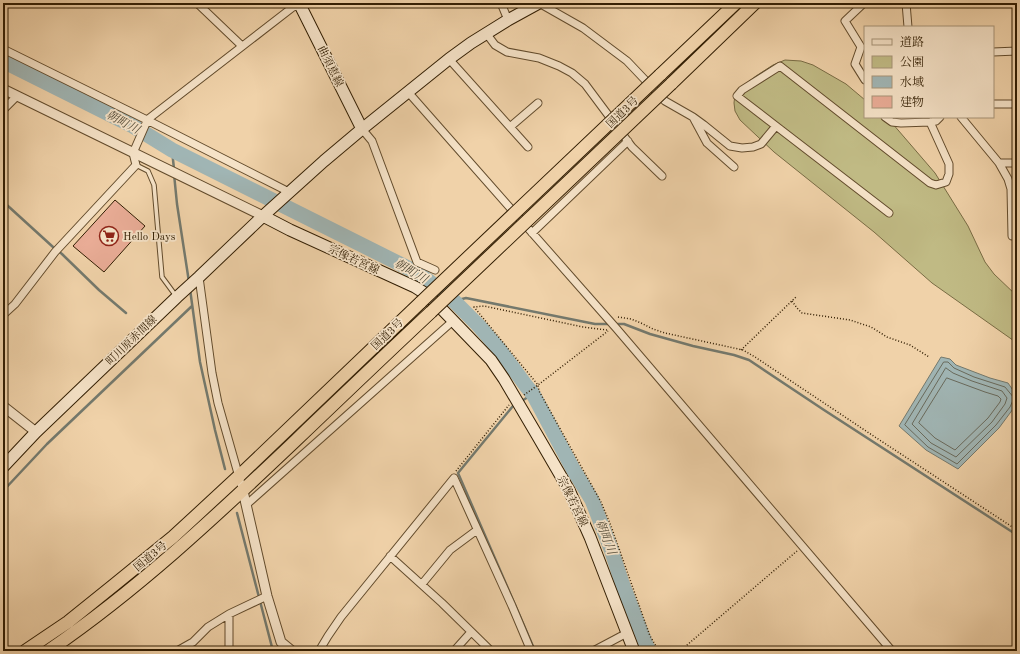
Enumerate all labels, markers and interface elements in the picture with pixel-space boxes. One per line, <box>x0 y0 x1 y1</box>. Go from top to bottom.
legend <box>864 26 994 118</box>
text: 道路 <box>900 35 924 49</box>
street label: 曲須恵線 <box>315 44 346 89</box>
text: 公園 <box>900 56 924 69</box>
text: 水域 <box>900 75 924 89</box>
street label: 国道3号 <box>604 94 641 131</box>
text: 建物 <box>900 95 924 109</box>
water label: 朝町川 <box>104 107 144 138</box>
supermarket icon: Hello Days <box>98 225 120 247</box>
place label: Hello Days <box>123 232 176 243</box>
street label: 宗像若宮線 <box>326 242 381 277</box>
water label: 朝町川 <box>392 256 432 287</box>
street label: 町川原赤間線 <box>103 313 160 368</box>
street label: 国道3号 <box>369 316 406 353</box>
street label: 宗像若宮線 <box>555 474 590 529</box>
water label: 朝町川 <box>593 518 620 558</box>
street label: 国道3号 <box>131 539 170 574</box>

